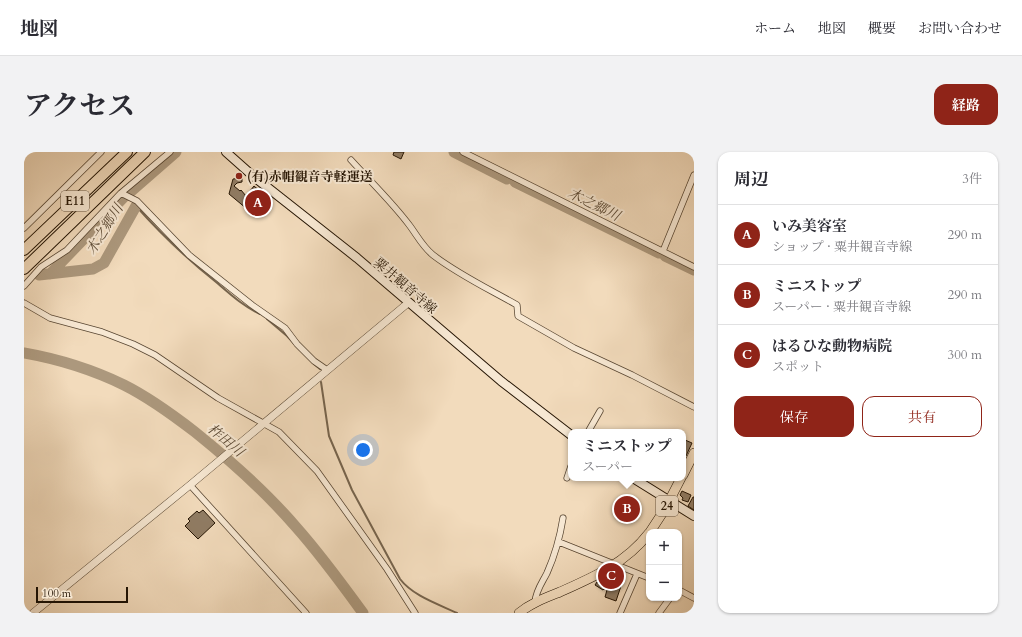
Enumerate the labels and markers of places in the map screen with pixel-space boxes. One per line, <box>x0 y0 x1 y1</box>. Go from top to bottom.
place label: (有)赤帽観音寺軽運送 <box>247 168 373 186</box>
marker: (有)赤帽観音寺軽運送 <box>234 171 244 181</box>
pin: A <box>245 188 271 218</box>
pin: B <box>614 494 640 524</box>
pin: C <box>598 561 624 591</box>

